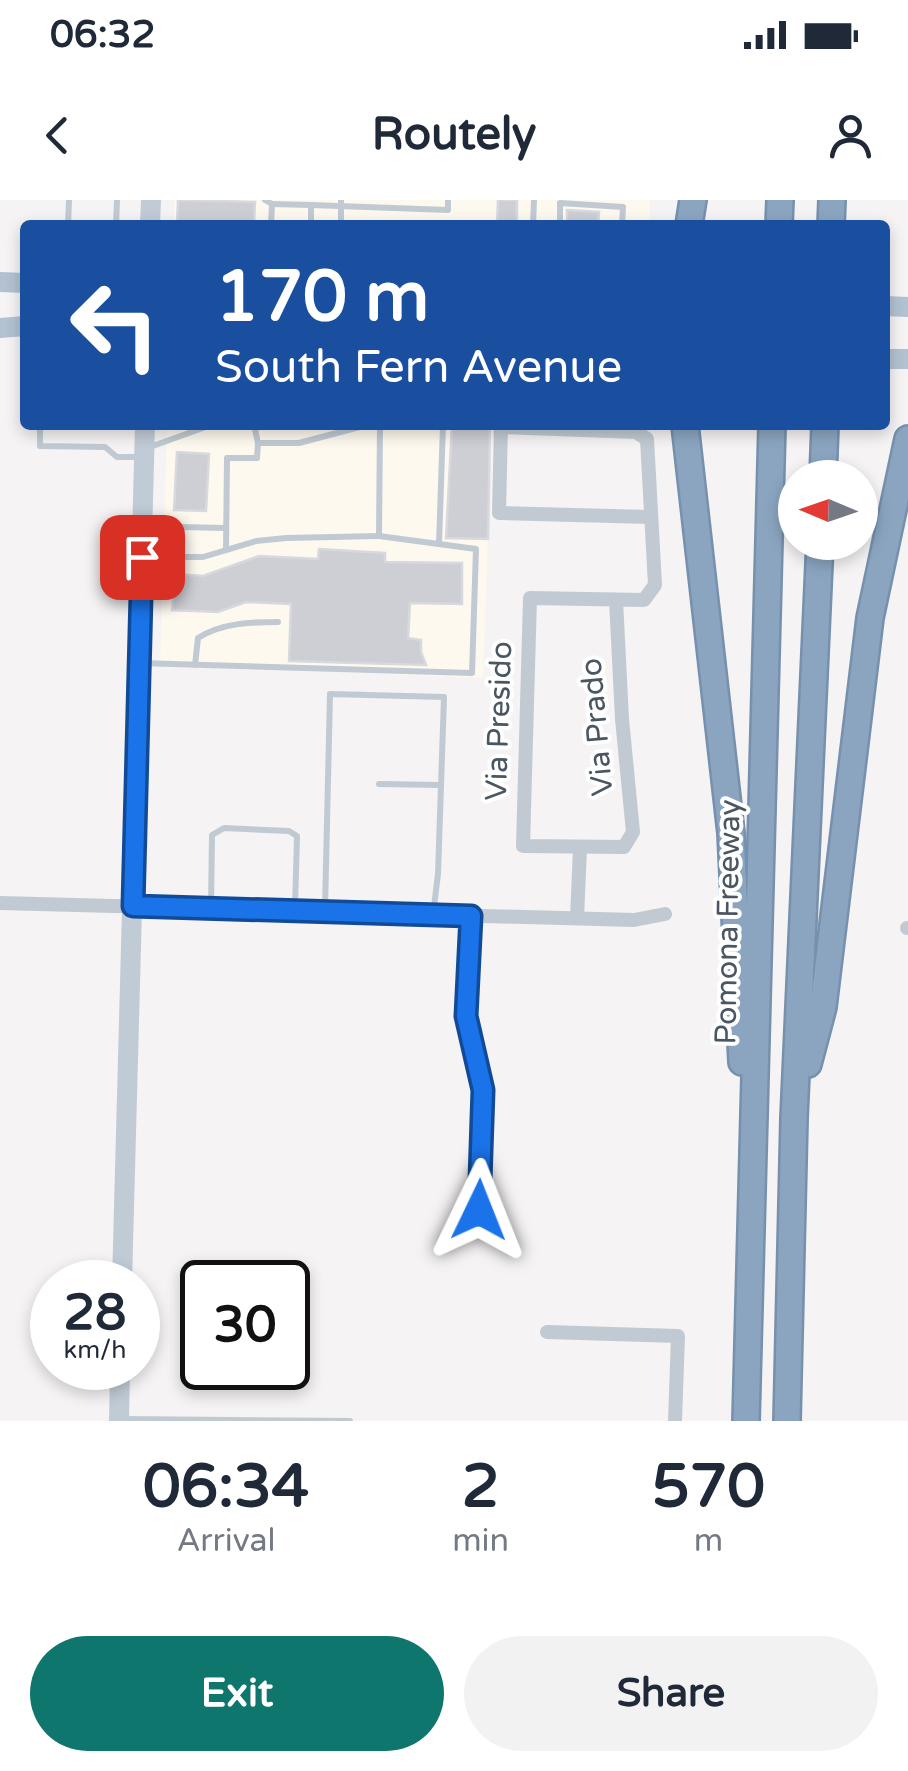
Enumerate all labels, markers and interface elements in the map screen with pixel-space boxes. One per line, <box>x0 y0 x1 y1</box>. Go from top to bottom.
text: 06:32 <box>50 12 155 58</box>
icon: back <box>30 108 85 163</box>
text: Routely <box>372 108 536 162</box>
icon: person <box>823 108 878 163</box>
text: 170 m <box>215 256 429 340</box>
icon: left <box>50 260 180 390</box>
text: South Fern Avenue <box>215 341 622 395</box>
north arrow <box>778 460 878 560</box>
map controls <box>778 460 878 560</box>
pin <box>100 515 185 600</box>
icon: arrive <box>115 530 170 585</box>
street label: Via Presido <box>478 641 520 801</box>
street label: Via Prado <box>573 657 621 797</box>
street label: Pomona Freeway <box>707 799 749 1045</box>
position arrow <box>427 1158 531 1262</box>
speed limit sign: 30 <box>180 1260 310 1390</box>
text: 28 <box>64 1283 126 1343</box>
text: km/h <box>64 1335 126 1365</box>
text: 06:34 <box>143 1451 309 1523</box>
text: 2 <box>462 1451 499 1523</box>
text: 570 <box>652 1451 765 1523</box>
text: Arrival <box>177 1522 276 1560</box>
text: min <box>452 1522 509 1560</box>
text: m <box>694 1522 723 1560</box>
button: Exit <box>30 1636 444 1751</box>
button: Share <box>464 1636 878 1751</box>

